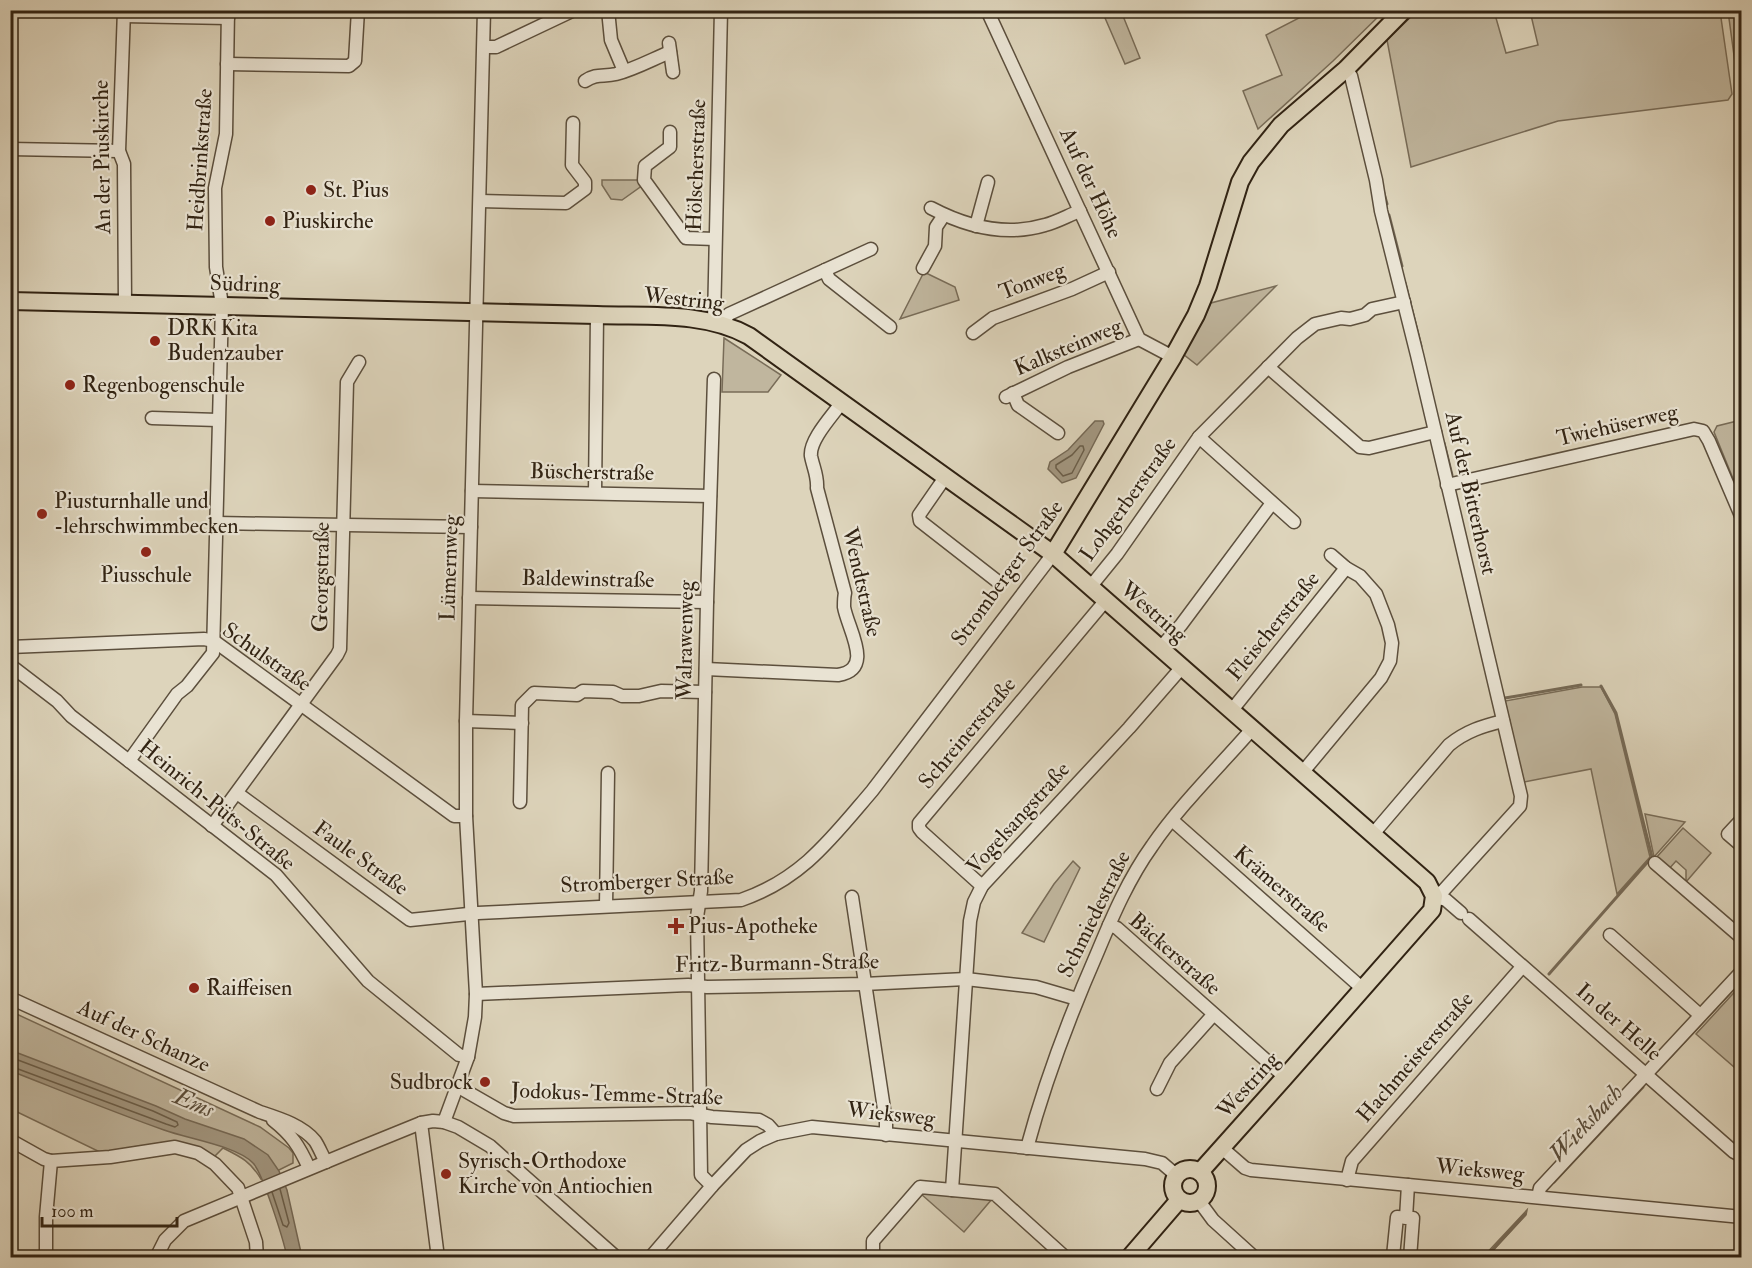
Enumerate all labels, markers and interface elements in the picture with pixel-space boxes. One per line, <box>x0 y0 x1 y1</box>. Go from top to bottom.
street label: An der Piuskirche <box>87 80 117 235</box>
street label: Heidbrinkstraße <box>181 88 219 232</box>
street label: Hölscherstraße <box>680 98 712 232</box>
street label: Auf der Höhe <box>1053 122 1129 243</box>
place label: St. Pius <box>323 176 389 204</box>
marker: St. Pius <box>304 183 318 197</box>
place label: Piuskirche <box>282 207 374 235</box>
marker: Piuskirche <box>263 214 277 228</box>
street label: Tonweg <box>995 255 1070 306</box>
street label: Südring <box>209 269 282 299</box>
street label: Westring <box>642 281 727 317</box>
street label: Kalksteinweg <box>1010 311 1127 382</box>
place label: DRK Kita Budenzauber <box>167 314 284 367</box>
marker: DRK Kita Budenzauber <box>148 334 162 348</box>
place label: Regenbogenschule <box>82 371 245 399</box>
marker: Regenbogenschule <box>63 378 77 392</box>
street label: Twiehüserweg <box>1554 397 1681 453</box>
street label: Auf der Bitterhorst <box>1438 408 1503 577</box>
street label: Lohgerberstraße <box>1073 431 1183 567</box>
street label: Büscherstraße <box>530 457 654 487</box>
place label: Piusturnhalle und -lehrschwimmbecken <box>54 487 239 540</box>
street label: Stromberger Straße <box>945 495 1069 651</box>
marker: Piusturnhalle und -lehrschwimmbecken <box>35 507 49 521</box>
street label: Lümernweg <box>433 513 465 622</box>
street label: Georgstraße <box>306 522 336 632</box>
street label: Wendtstraße <box>836 523 888 640</box>
marker: Piusschule <box>139 545 153 559</box>
place label: Piusschule <box>100 561 192 589</box>
street label: Baldewinstraße <box>521 564 655 594</box>
street label: Fleischerstraße <box>1220 566 1326 686</box>
street label: Westring <box>1114 574 1194 650</box>
street label: Walrawenweg <box>670 579 700 701</box>
street label: Schulstraße <box>217 616 317 698</box>
street label: Schreinerstraße <box>912 671 1022 795</box>
street label: Heinrich-Püts-Straße <box>133 733 301 877</box>
street label: Vogelsangstraße <box>960 756 1076 880</box>
street label: Faule Straße <box>308 814 414 902</box>
street label: Krämerstraße <box>1228 839 1336 939</box>
street label: Schmiedestraße <box>1051 846 1137 982</box>
street label: Stromberger Straße <box>560 862 734 900</box>
street label: Bäckerstraße <box>1123 906 1227 1002</box>
place label: Pius-Apotheke <box>688 912 818 941</box>
marker: Pius-Apotheke <box>669 919 683 933</box>
street label: Fritz-Burmann-Straße <box>675 947 879 979</box>
place label: Raiffeisen <box>206 974 292 1002</box>
street label: In der Helle <box>1570 977 1668 1067</box>
marker: Raiffeisen <box>187 981 201 995</box>
street label: Hachmeisterstraße <box>1350 986 1480 1128</box>
street label: Auf der Schanze <box>72 993 215 1079</box>
street label: Westring <box>1210 1045 1286 1125</box>
place label: Sudbrock <box>390 1068 473 1096</box>
marker: Sudbrock <box>478 1075 492 1089</box>
street label: Jodokus-Temme-Straße <box>510 1076 723 1112</box>
water label: Wieksbach <box>1542 1077 1630 1169</box>
water label: Ems <box>167 1080 219 1125</box>
street label: Wieksweg <box>844 1095 938 1133</box>
place label: Syrisch-Orthodoxe Kirche von Antiochien <box>458 1147 653 1200</box>
street label: Wieksweg <box>1434 1152 1527 1188</box>
marker: Syrisch-Orthodoxe Kirche von Antiochien <box>439 1167 453 1181</box>
scale bar <box>42 1190 177 1228</box>
text: 100 m <box>51 1200 94 1223</box>

